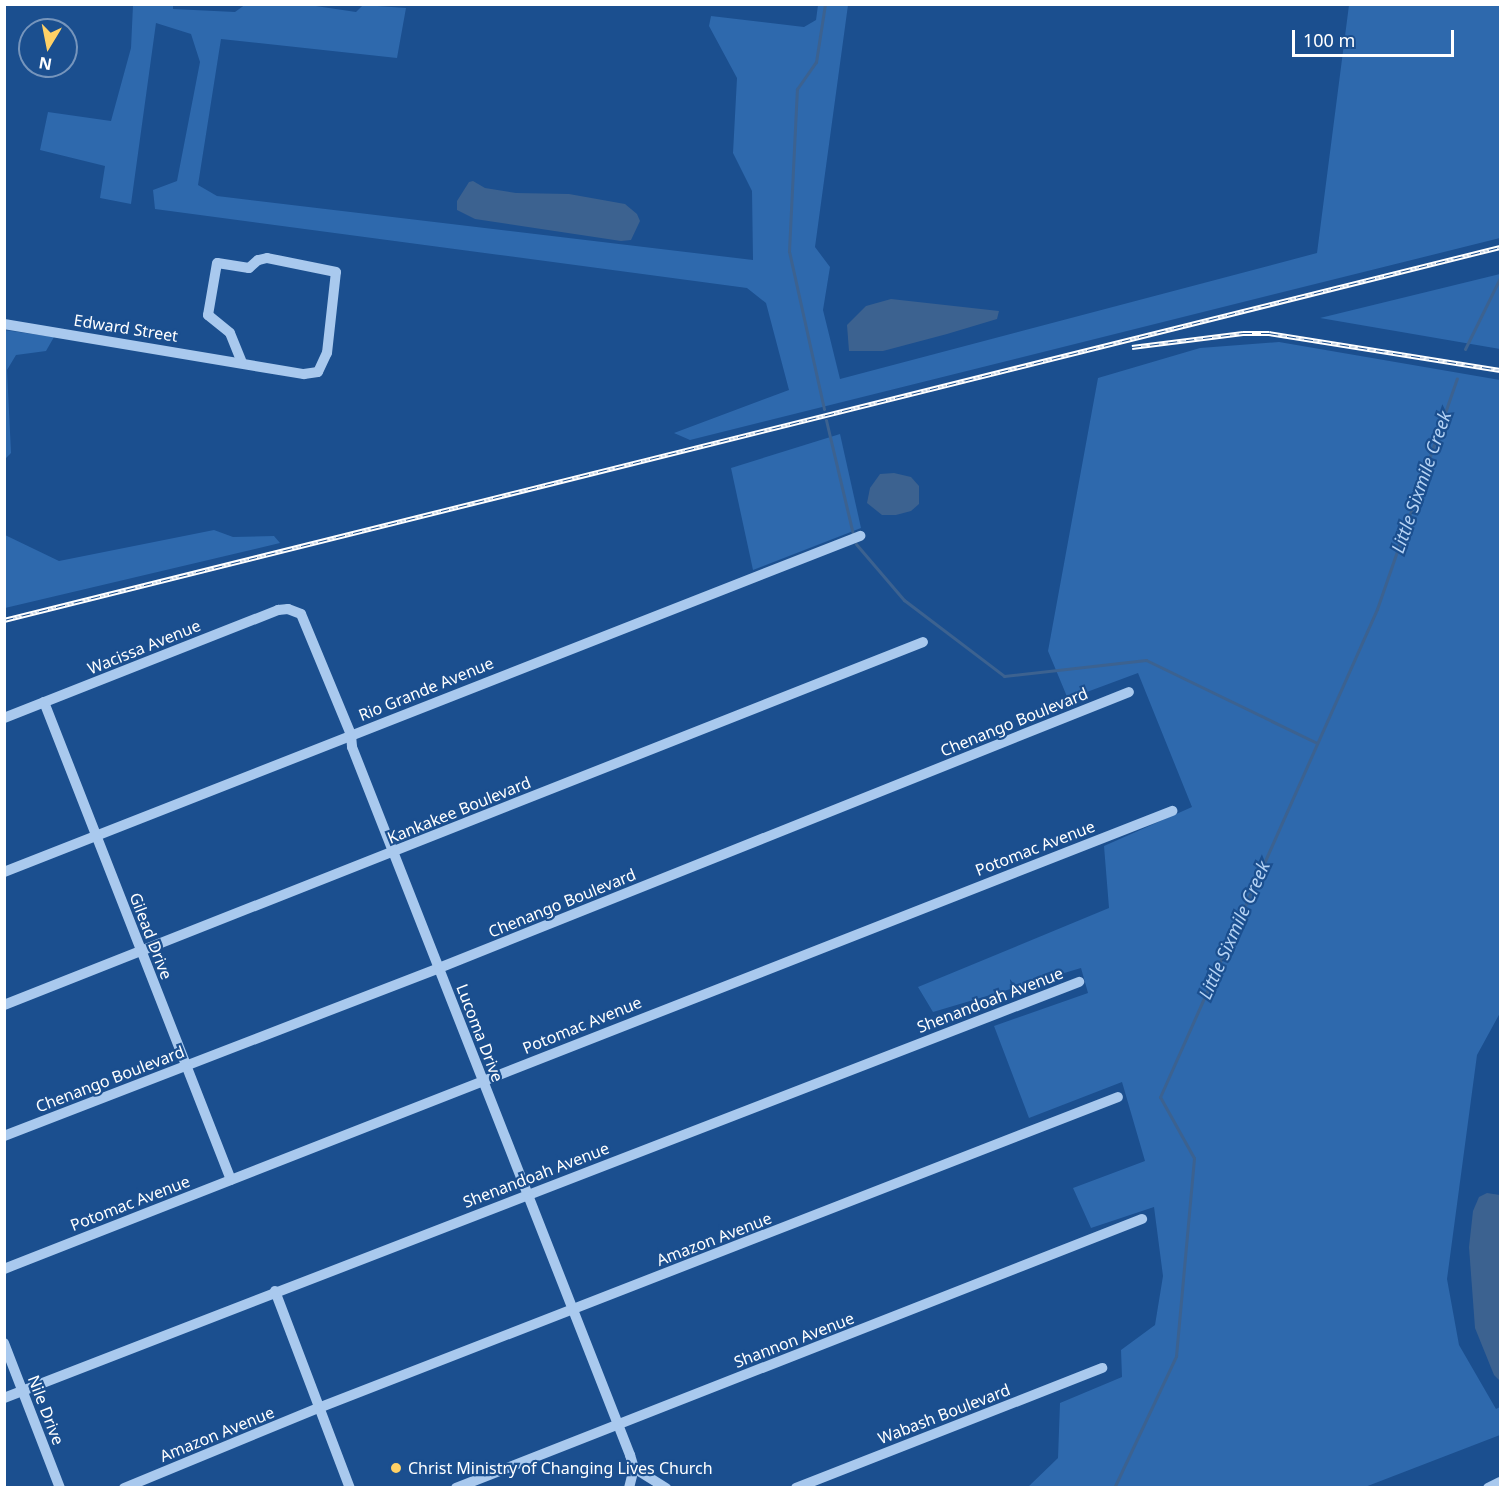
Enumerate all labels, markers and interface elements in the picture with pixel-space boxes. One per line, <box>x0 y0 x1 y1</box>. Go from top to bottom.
north arrow <box>18 18 78 78</box>
scale bar <box>1295 18 1457 56</box>
text: 100 m <box>1303 28 1355 52</box>
text: N <box>37 52 54 76</box>
street label: Edward Street <box>73 310 179 346</box>
water label: Little Sixmile Creek <box>1387 408 1455 556</box>
street label: Wacissa Avenue <box>85 616 203 678</box>
street label: Rio Grande Avenue <box>356 653 496 725</box>
street label: Chenango Boulevard <box>937 684 1091 760</box>
street label: Kankakee Boulevard <box>384 772 534 848</box>
street label: Potomac Avenue <box>972 816 1098 880</box>
water label: Little Sixmile Creek <box>1194 858 1274 1002</box>
street label: Chenango Boulevard <box>485 865 639 941</box>
street label: Gilead Drive <box>126 890 176 982</box>
street label: Shenandoah Avenue <box>914 963 1066 1037</box>
street label: Lucoma Drive <box>453 981 507 1085</box>
street label: Potomac Avenue <box>520 992 644 1058</box>
street label: Chenango Boulevard <box>33 1042 187 1116</box>
street label: Shenandoah Avenue <box>460 1138 612 1212</box>
street label: Potomac Avenue <box>67 1171 193 1235</box>
street label: Amazon Avenue <box>654 1208 774 1270</box>
street label: Shannon Avenue <box>731 1308 857 1372</box>
street label: Nile Drive <box>24 1372 68 1448</box>
street label: Wabash Boulevard <box>875 1380 1013 1448</box>
street label: Amazon Avenue <box>157 1402 277 1466</box>
place label: Christ Ministry of Changing Lives Church <box>408 1458 713 1478</box>
marker: Christ Ministry of Changing Lives Church <box>389 1461 403 1475</box>

